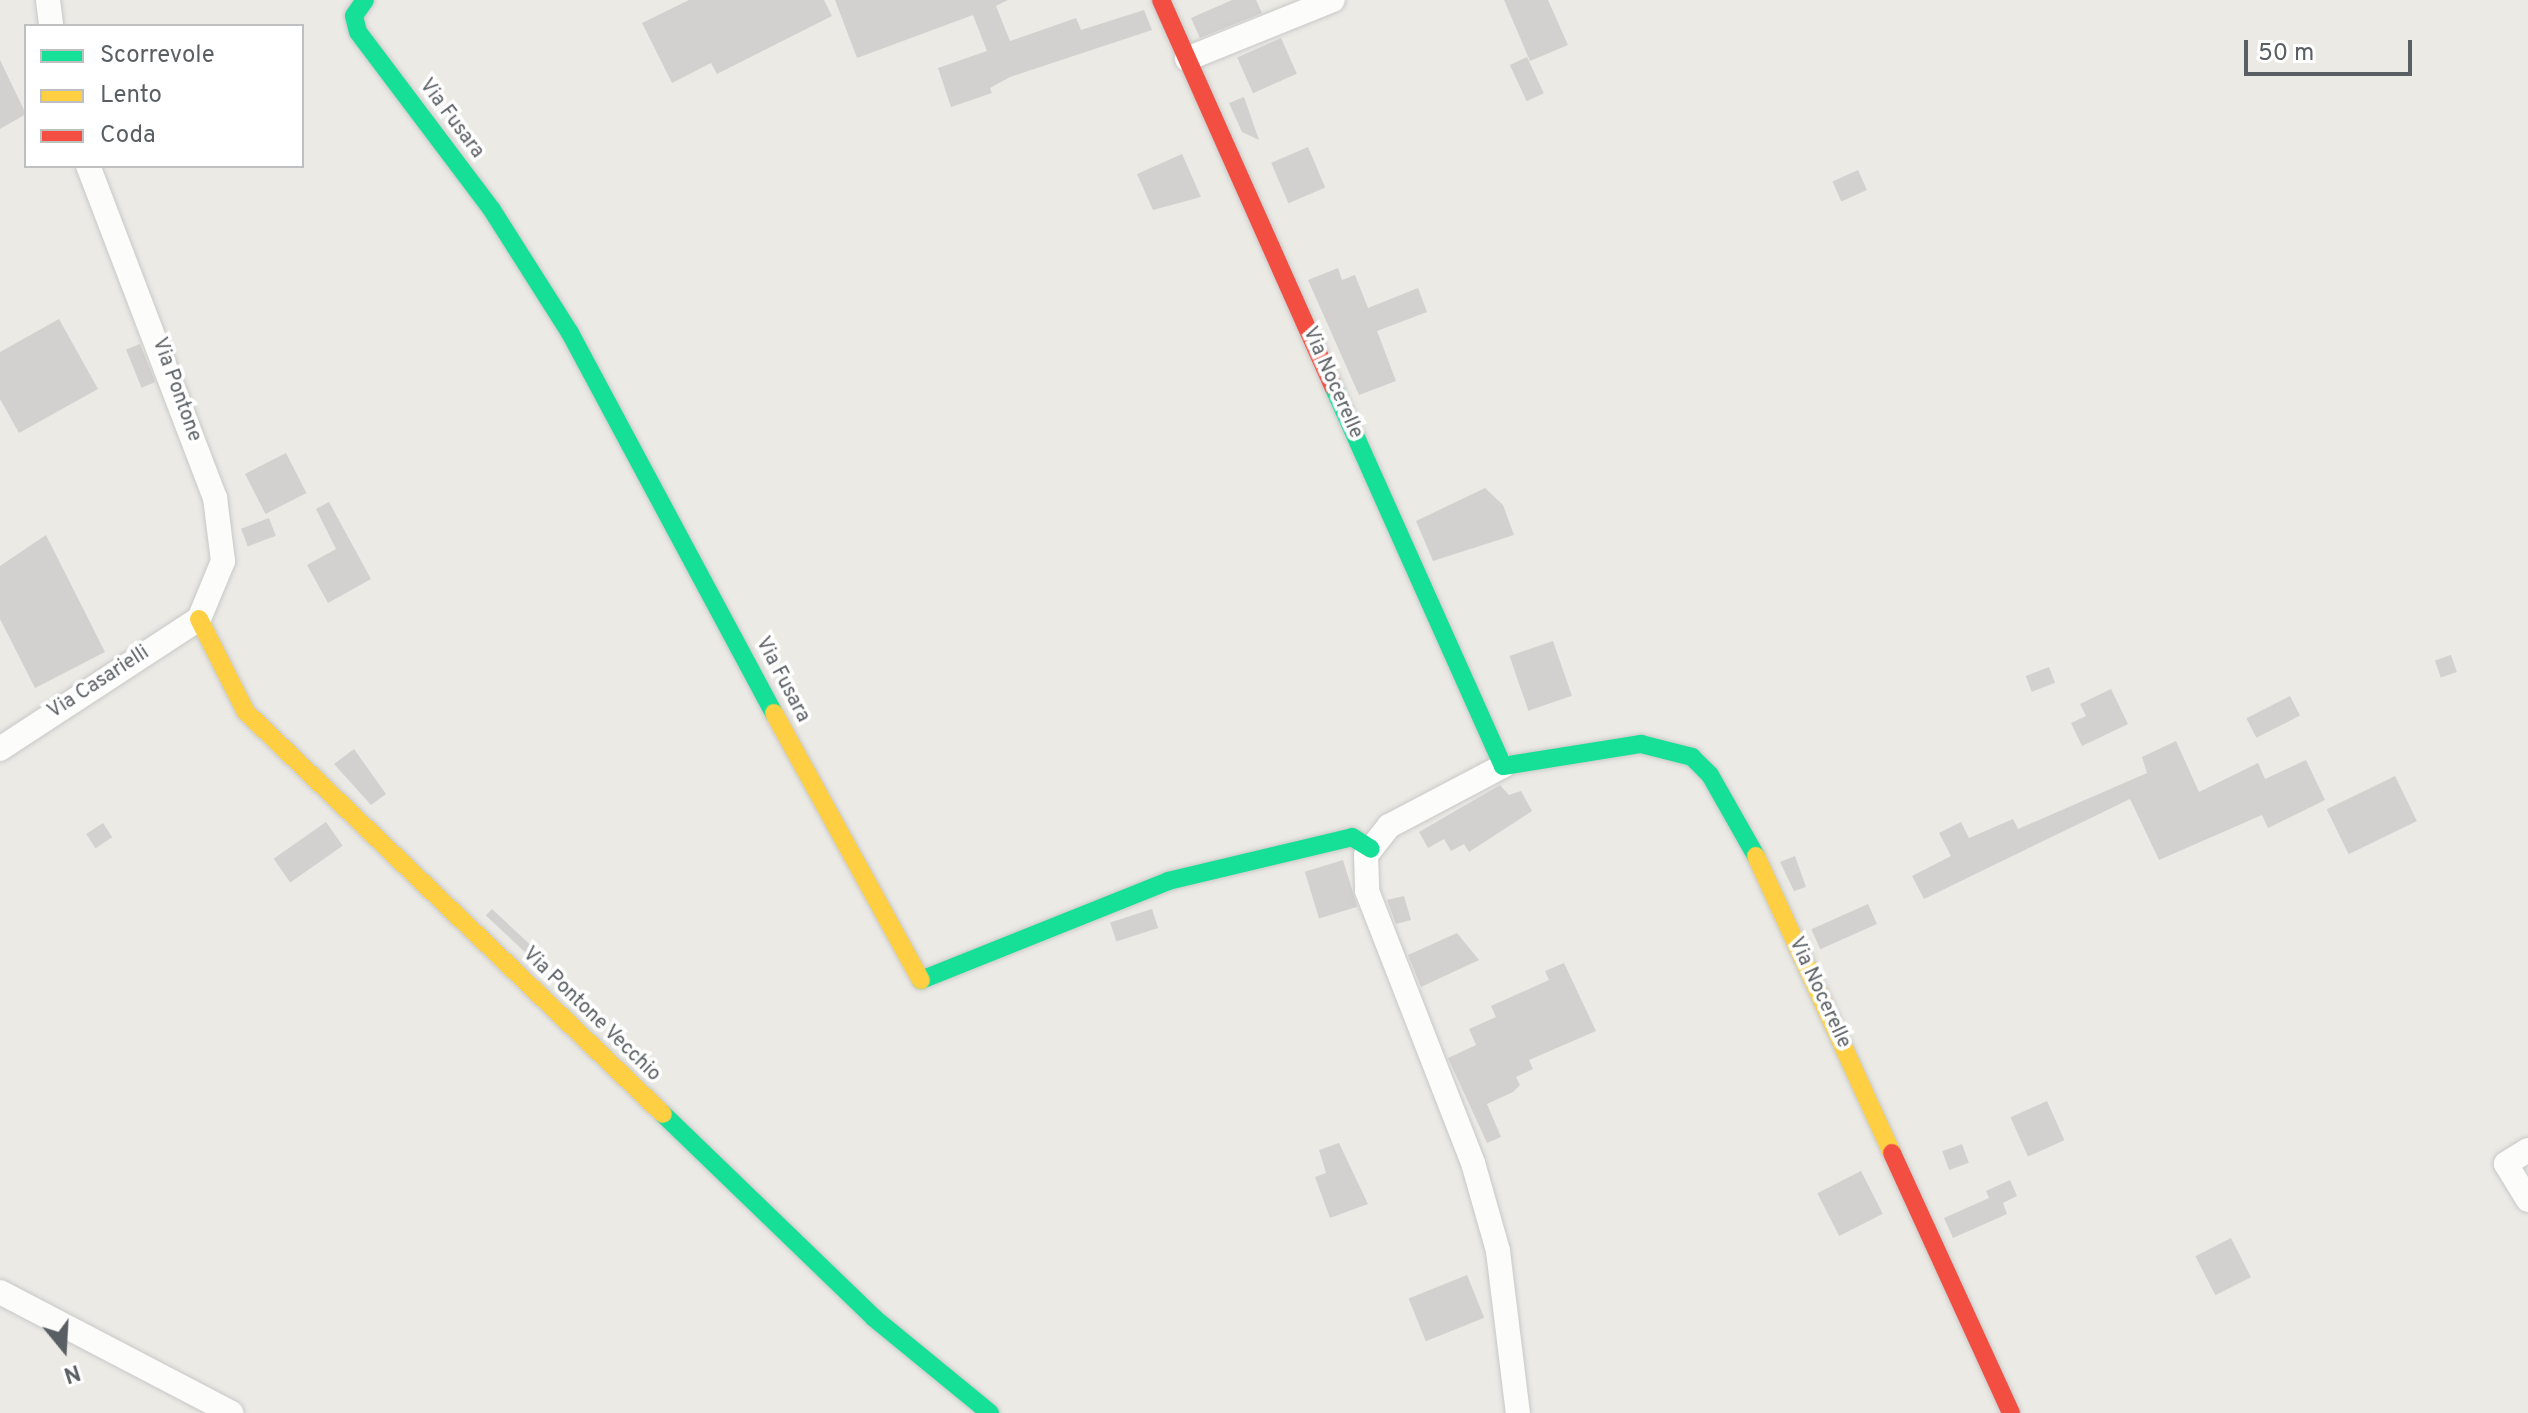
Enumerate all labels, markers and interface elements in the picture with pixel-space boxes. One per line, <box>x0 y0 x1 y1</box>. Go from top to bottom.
legend <box>24 24 304 168</box>
scale bar <box>2248 24 2416 74</box>
text: 50 m <box>2258 39 2314 69</box>
text: Scorrevole <box>100 41 215 71</box>
street label: Via Fusara <box>413 75 489 163</box>
text: Lento <box>100 81 162 111</box>
text: Coda <box>100 121 156 151</box>
street label: Via Nocerelle <box>1297 324 1367 442</box>
street label: Via Pontone <box>146 335 206 445</box>
street label: Via Fusara <box>750 633 814 727</box>
street label: Via Casarielli <box>44 641 154 725</box>
street label: Via Nocerelle <box>1783 934 1855 1052</box>
street label: Via Pontone Vecchio <box>517 943 665 1087</box>
north arrow <box>24 1309 104 1389</box>
text: N <box>60 1357 83 1388</box>

